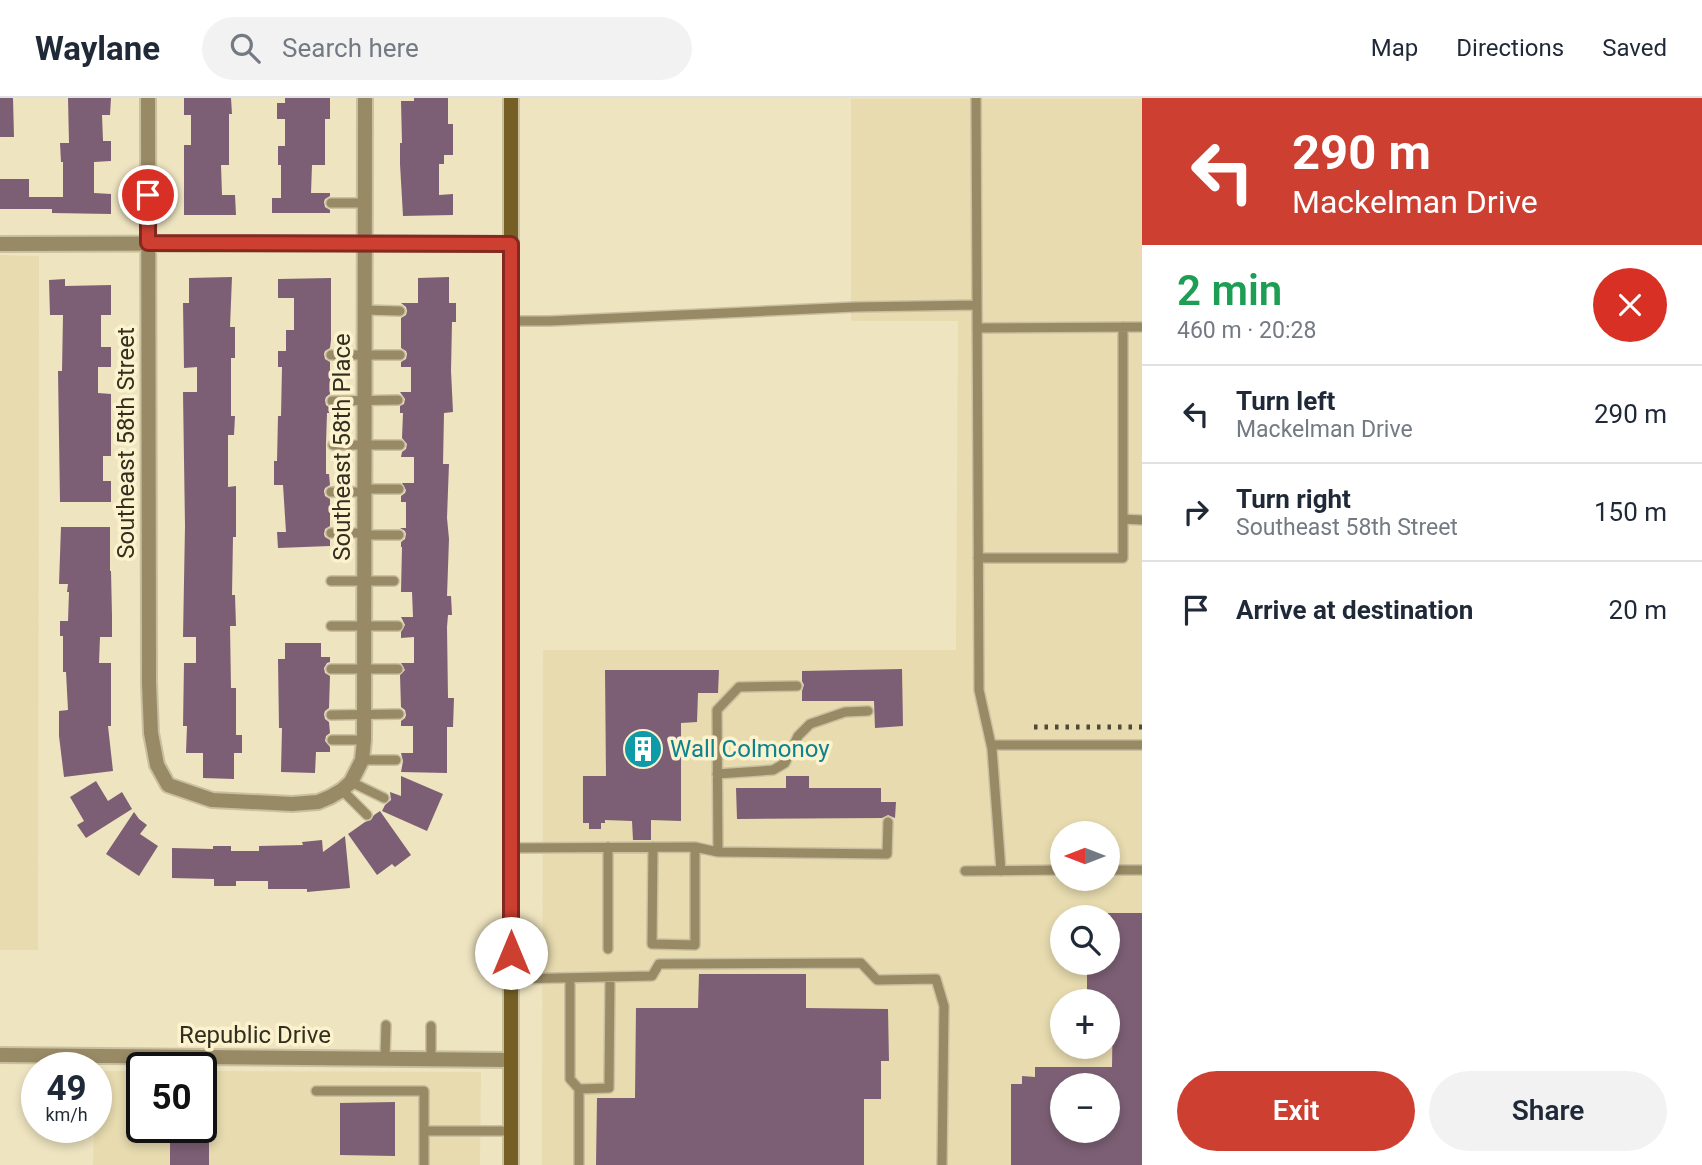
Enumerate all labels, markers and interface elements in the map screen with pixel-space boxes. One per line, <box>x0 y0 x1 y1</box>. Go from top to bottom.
search box <box>202 17 692 80</box>
text: Waylane <box>35 29 160 68</box>
icon: search <box>226 29 264 67</box>
text: Search here <box>282 33 419 63</box>
text: Map <box>1371 34 1418 62</box>
text: Directions <box>1456 34 1564 62</box>
text: Saved <box>1602 34 1667 62</box>
text: 290 m <box>1292 124 1431 181</box>
icon: left <box>1177 126 1268 217</box>
pin <box>118 165 178 225</box>
icon: arrive <box>129 176 167 214</box>
text: Mackelman Drive <box>1292 183 1538 221</box>
text: 2 min <box>1177 266 1282 315</box>
button: close <box>1593 268 1667 342</box>
text: 460 m · 20:28 <box>1177 317 1316 344</box>
street label: Southeast 58th Street <box>112 327 140 559</box>
street label: Southeast 58th Place <box>328 333 356 561</box>
text: Turn left <box>1236 386 1335 416</box>
icon: left <box>1177 395 1215 433</box>
text: 290 m <box>1594 399 1667 429</box>
text: Mackelman Drive <box>1236 416 1413 443</box>
text: Turn right <box>1236 484 1351 514</box>
icon: right <box>1177 493 1215 531</box>
text: 150 m <box>1594 497 1667 527</box>
text: Southeast 58th Street <box>1236 514 1458 541</box>
icon: arrive <box>1177 591 1215 629</box>
text: Arrive at destination <box>1236 595 1473 625</box>
text: 20 m <box>1609 595 1667 625</box>
building icon: Wall Colmonoy <box>622 728 664 770</box>
place label: Wall Colmonoy <box>670 735 830 763</box>
north arrow <box>1050 821 1120 891</box>
map controls <box>1050 821 1120 1143</box>
button: search <box>1050 905 1120 975</box>
position arrow <box>474 916 548 990</box>
button: + <box>1050 989 1120 1059</box>
street label: Republic Drive <box>179 1021 331 1049</box>
speed limit sign: 50 <box>126 1052 217 1143</box>
text: 49 <box>46 1068 87 1109</box>
button: Exit <box>1177 1071 1415 1151</box>
button: Share <box>1429 1071 1667 1151</box>
button: − <box>1050 1073 1120 1143</box>
text: km/h <box>45 1104 88 1125</box>

